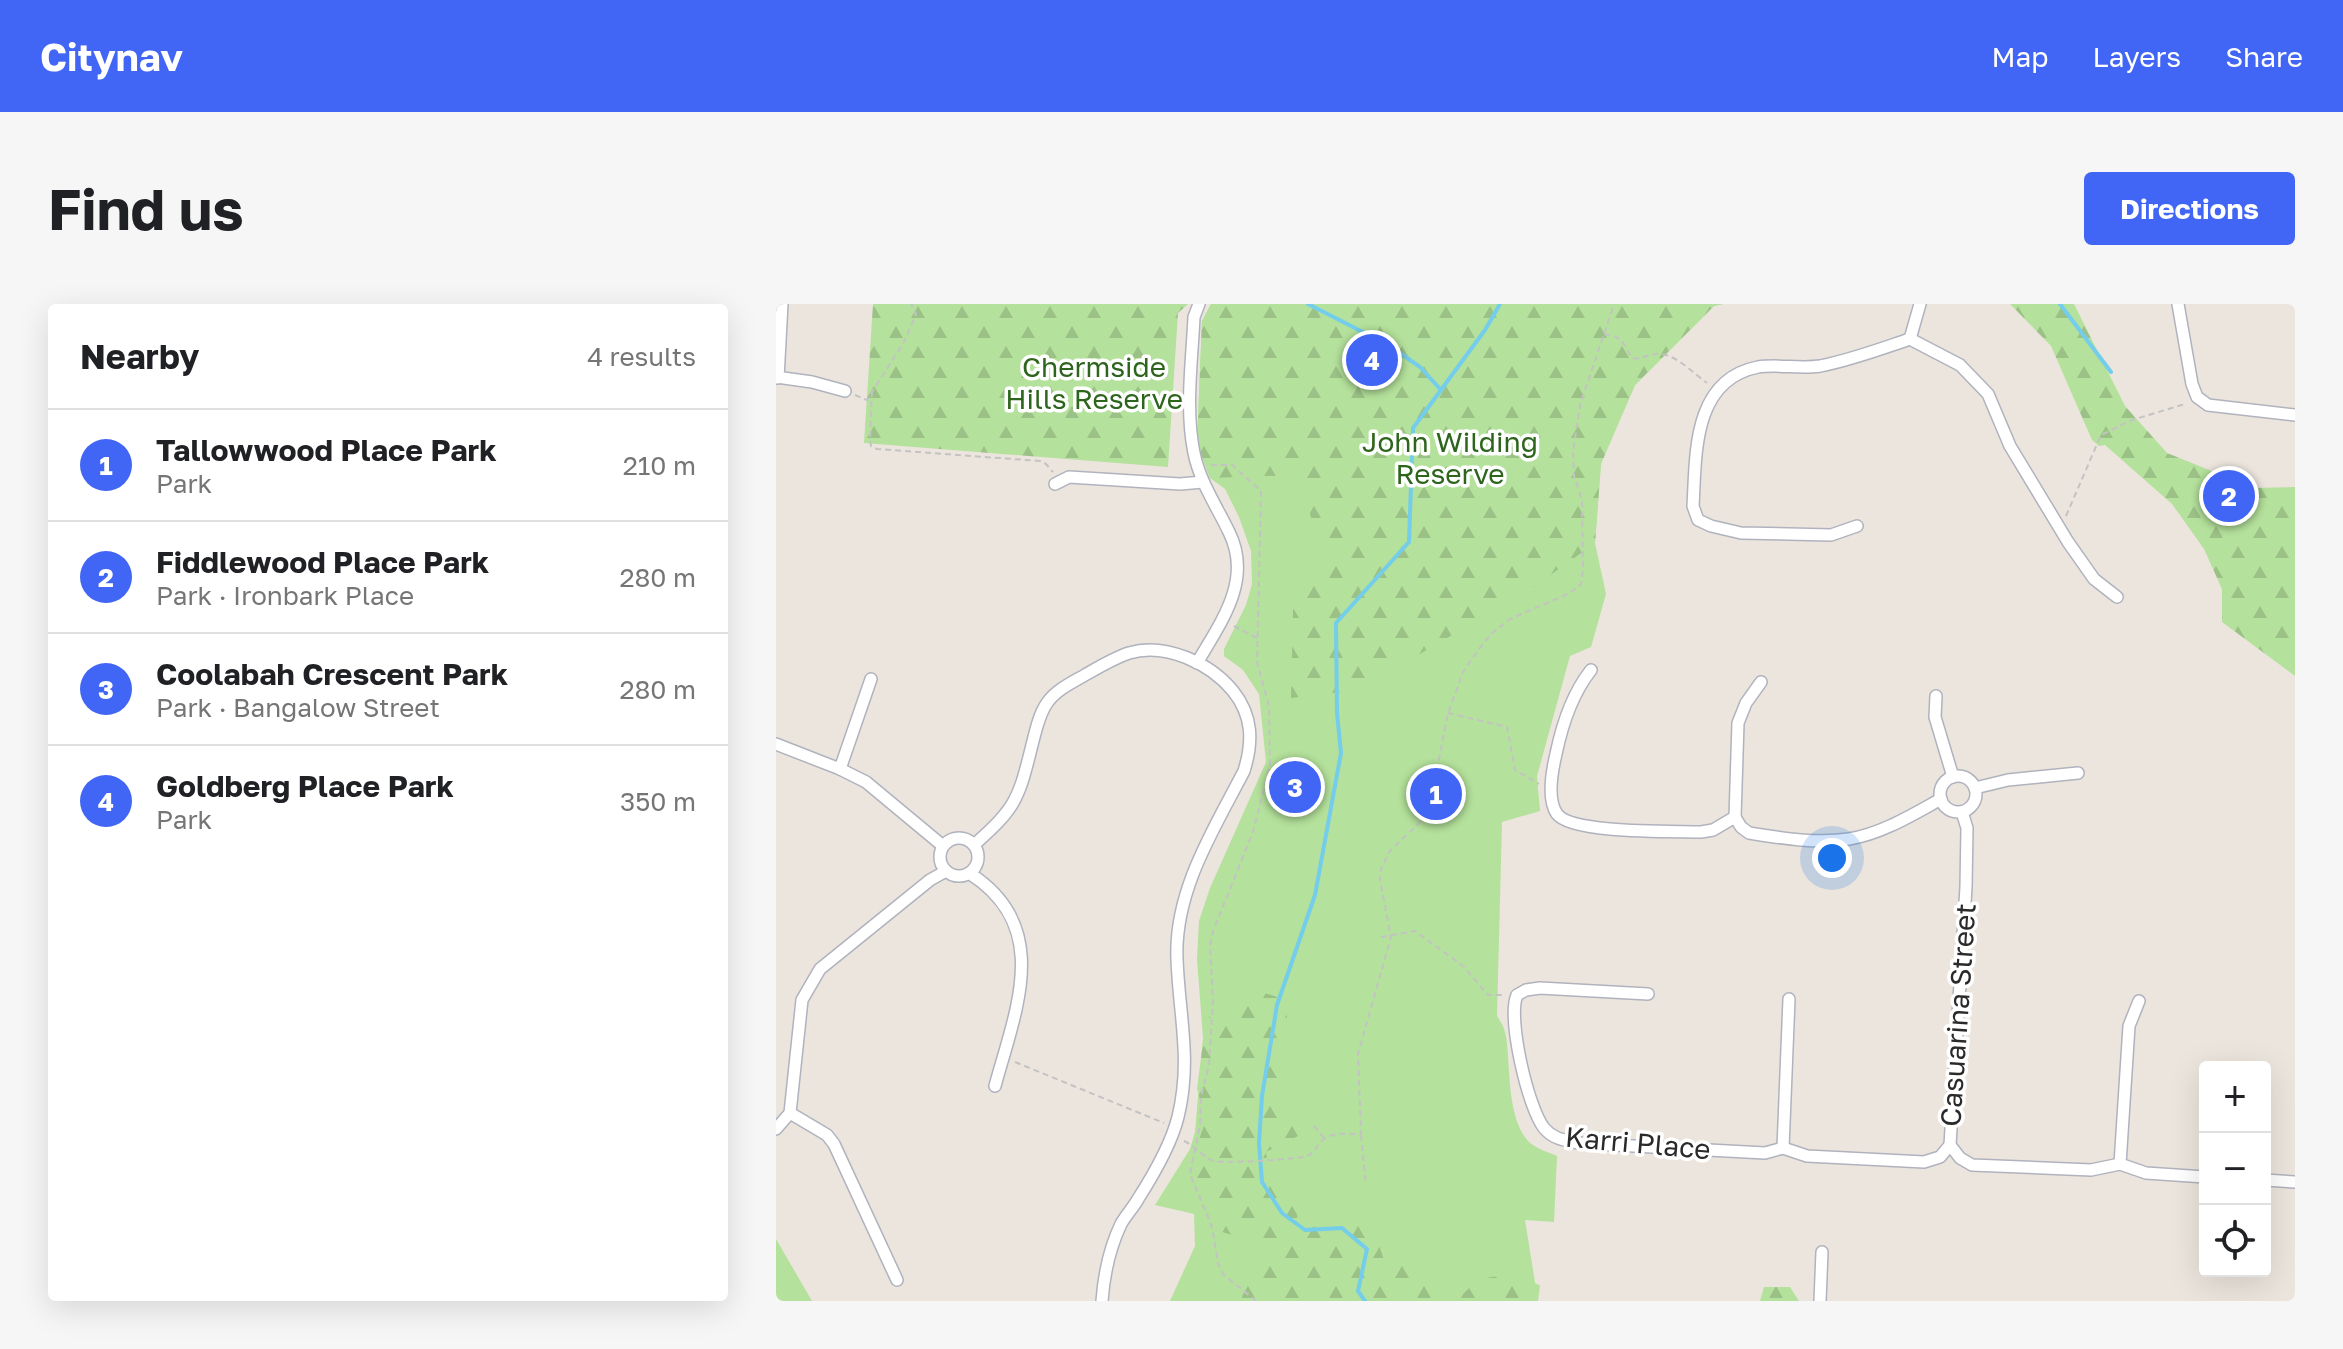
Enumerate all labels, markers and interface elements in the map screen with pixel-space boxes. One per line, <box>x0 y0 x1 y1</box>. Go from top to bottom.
text: Citynav <box>40 34 183 79</box>
text: Map <box>1991 40 2049 73</box>
text: Layers <box>2093 40 2181 73</box>
text: Share <box>2225 40 2303 73</box>
button: Directions <box>2084 172 2295 245</box>
text: Find us <box>48 175 244 242</box>
pin: 4 <box>1346 330 1398 390</box>
text: Nearby <box>80 336 200 376</box>
text: 4 results <box>587 341 696 372</box>
park label: Chermside Hills Reserve <box>1005 350 1183 415</box>
park label: John Wilding Reserve <box>1362 425 1538 490</box>
text: Tallowwood Place Park <box>156 432 497 468</box>
text: 1 <box>99 450 113 481</box>
text: 210 m <box>623 450 696 481</box>
pin: 2 <box>2203 466 2255 526</box>
text: Park <box>156 468 212 499</box>
text: Fiddlewood Place Park <box>156 544 489 580</box>
text: 2 <box>98 562 114 593</box>
text: 280 m <box>619 562 696 593</box>
text: Park · Ironbark Place <box>156 580 414 611</box>
text: Coolabah Crescent Park <box>156 656 508 692</box>
text: 3 <box>98 674 114 705</box>
text: 280 m <box>619 674 696 705</box>
text: Park · Bangalow Street <box>156 692 440 723</box>
pin: 3 <box>1269 757 1321 817</box>
pin: 1 <box>1410 764 1462 824</box>
text: Goldberg Place Park <box>156 768 454 804</box>
text: 4 <box>98 786 114 817</box>
text: 350 m <box>620 786 696 817</box>
text: Park <box>156 804 212 835</box>
your location <box>1812 838 1852 878</box>
street label: Casuarina Street <box>1933 902 1982 1128</box>
map controls <box>2199 1061 2271 1277</box>
button: + <box>2199 1061 2271 1133</box>
street label: Karri Place <box>1564 1120 1712 1165</box>
button: − <box>2199 1133 2271 1205</box>
button: locate <box>2199 1205 2271 1277</box>

